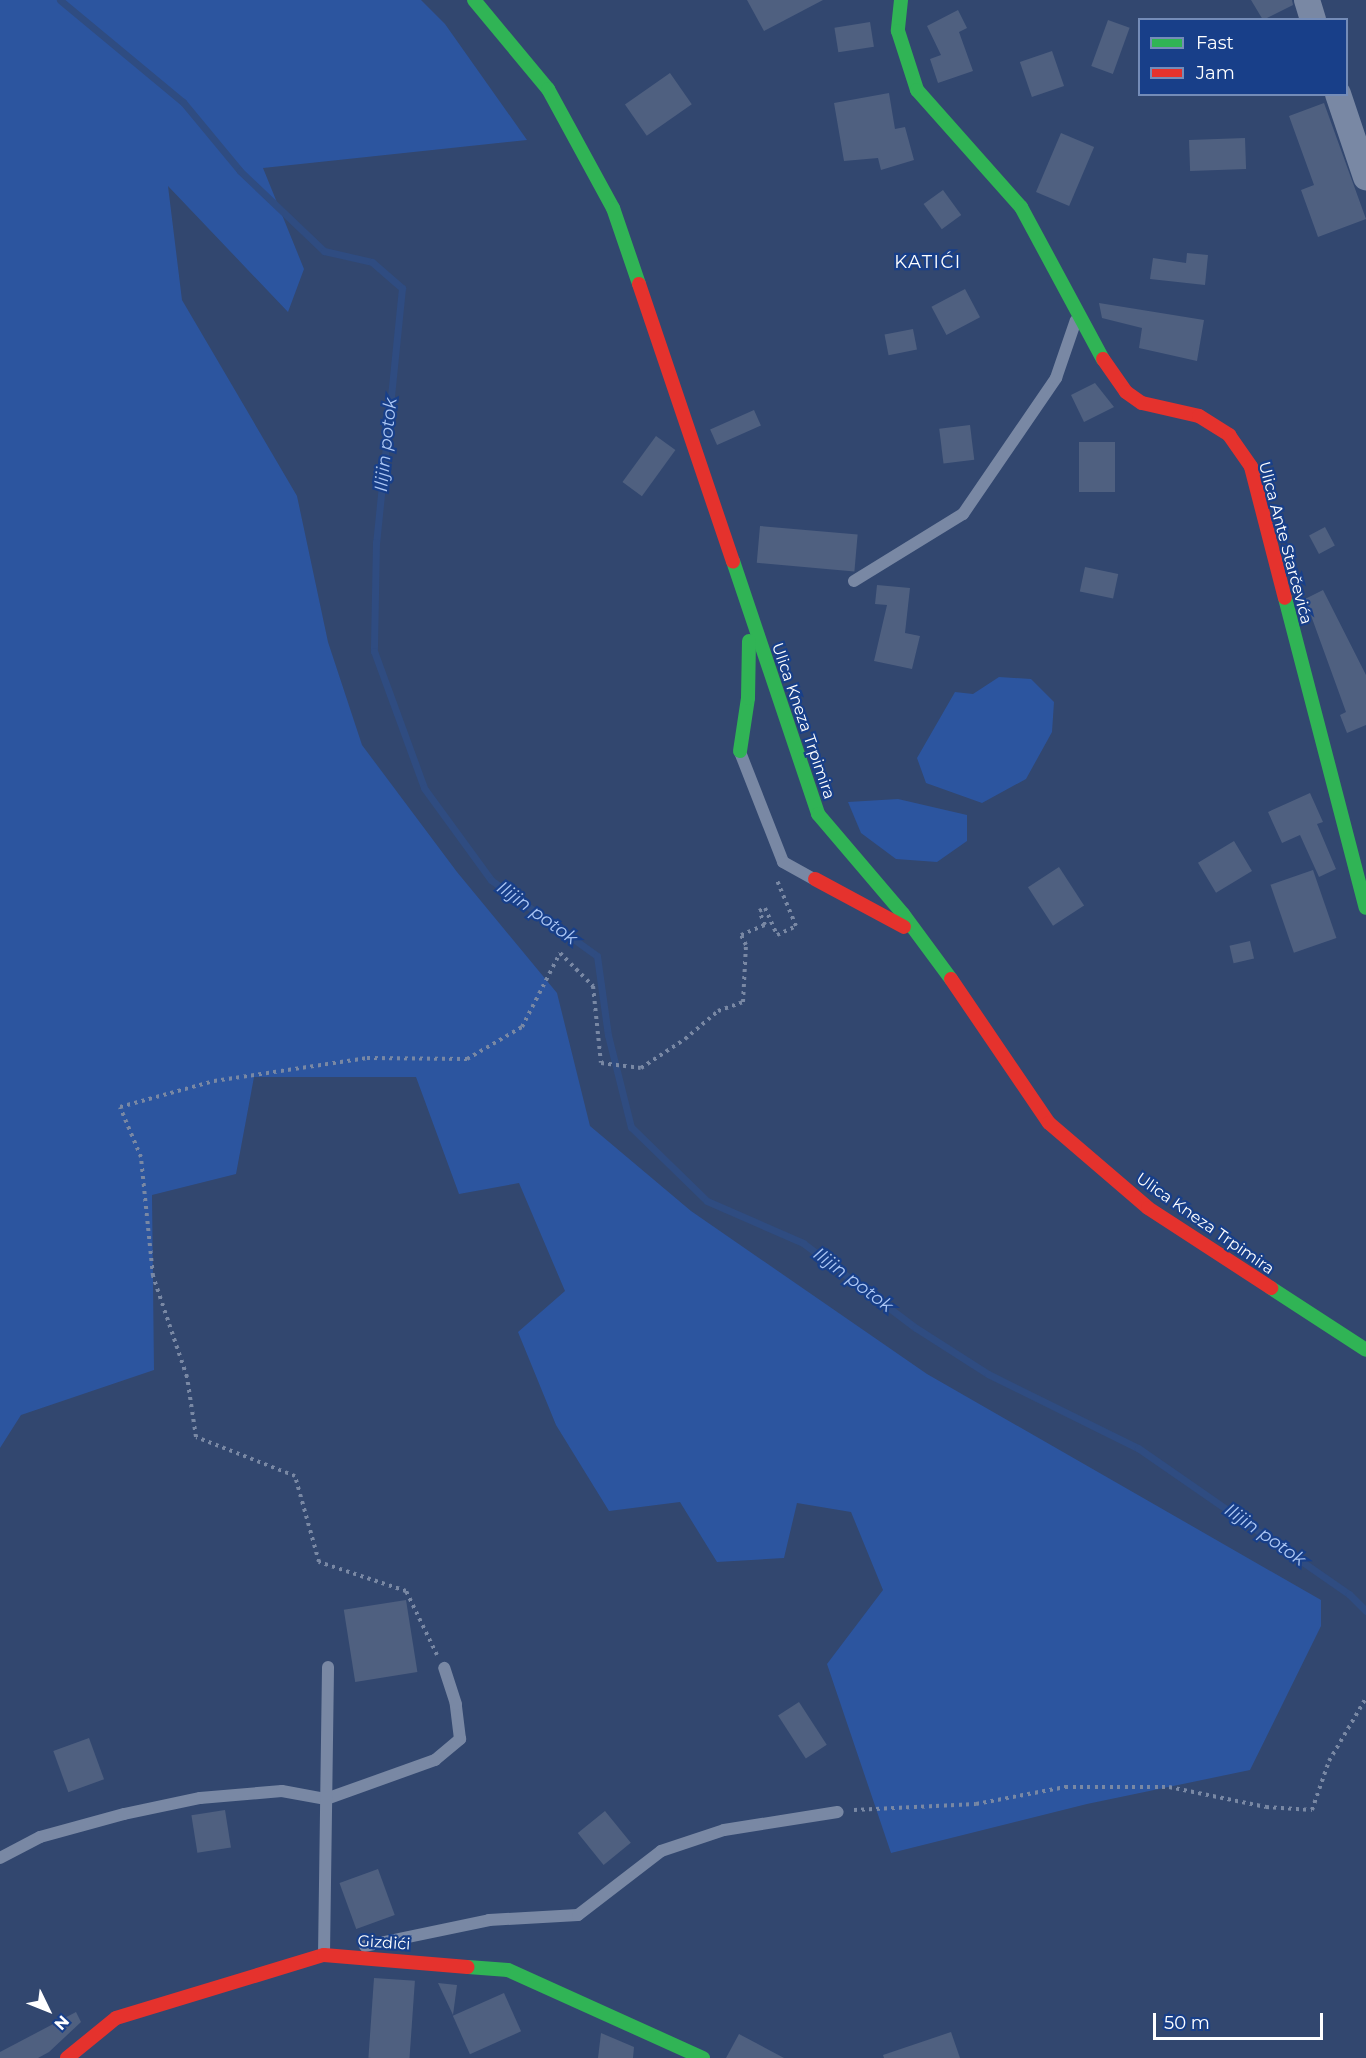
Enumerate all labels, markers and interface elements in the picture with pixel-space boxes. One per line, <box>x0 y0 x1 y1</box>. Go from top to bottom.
legend <box>1138 18 1348 96</box>
text: Fast <box>1196 32 1234 54</box>
text: Jam <box>1196 62 1235 84</box>
district label: KATIĆI <box>894 251 962 273</box>
water label: Ilijin potok <box>370 397 402 493</box>
street label: Ulica Ante Starčevića <box>1254 460 1316 626</box>
street label: Ulica Kneza Trpimira <box>767 640 839 802</box>
water label: Ilijin potok <box>493 877 581 949</box>
street label: Ulica Kneza Trpimira <box>1132 1169 1278 1279</box>
water label: Ilijin potok <box>809 1243 897 1317</box>
water label: Ilijin potok <box>1220 1499 1310 1571</box>
street label: Gizdići <box>357 1932 411 1954</box>
north arrow <box>18 1980 78 2040</box>
scale bar <box>1156 2001 1326 2039</box>
text: N <box>50 2011 73 2034</box>
text: 50 m <box>1164 2012 1210 2034</box>

